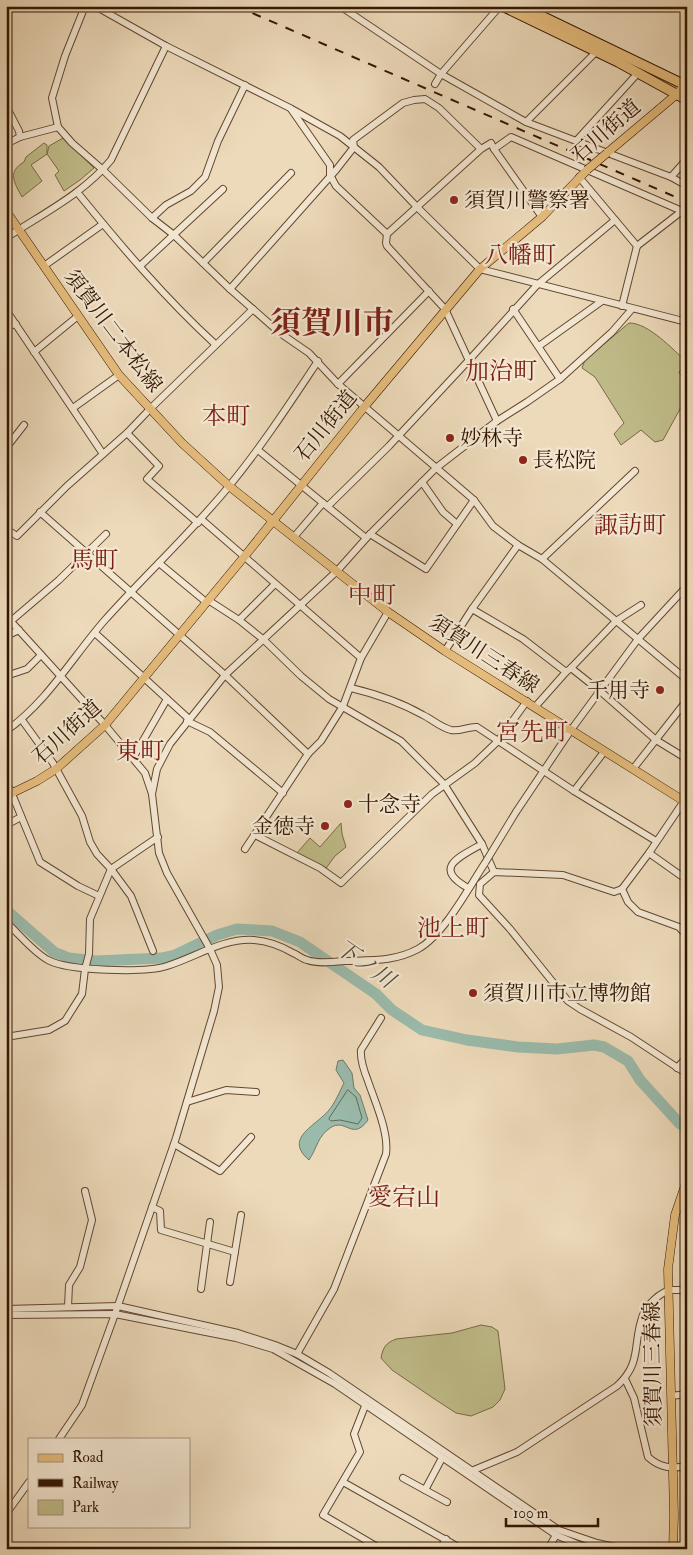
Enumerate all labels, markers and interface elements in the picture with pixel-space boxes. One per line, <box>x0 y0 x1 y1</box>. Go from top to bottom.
street label: 石川街道 <box>565 93 647 169</box>
place label: 須賀川警察署 <box>464 187 590 214</box>
marker: 須賀川警察署 <box>448 194 460 206</box>
district label: 八幡町 <box>484 240 556 271</box>
street label: 須賀川二本松線 <box>58 264 168 398</box>
district label: 須賀川市 <box>270 304 394 343</box>
district label: 加治町 <box>465 356 537 387</box>
street label: 石川街道 <box>289 385 363 467</box>
district label: 本町 <box>202 401 250 432</box>
place label: 妙林寺 <box>460 425 523 452</box>
marker: 妙林寺 <box>444 432 456 444</box>
place label: 長松院 <box>533 447 596 474</box>
marker: 長松院 <box>517 454 529 466</box>
district label: 諏訪町 <box>594 510 666 541</box>
district label: 馬町 <box>70 545 118 576</box>
district label: 中町 <box>348 580 396 611</box>
street label: 須賀川三春線 <box>424 608 544 700</box>
place label: 千用寺 <box>587 677 650 704</box>
marker: 千用寺 <box>654 684 666 696</box>
street label: 石川街道 <box>27 694 107 770</box>
district label: 宮先町 <box>496 717 568 748</box>
district label: 東町 <box>116 736 164 767</box>
place label: 十念寺 <box>358 791 421 818</box>
marker: 十念寺 <box>342 798 354 810</box>
place label: 金徳寺 <box>252 813 315 840</box>
marker: 金徳寺 <box>319 820 331 832</box>
district label: 池上町 <box>417 913 489 944</box>
water label: 下ノ川 <box>330 934 402 996</box>
place label: 須賀川市立博物館 <box>483 980 651 1007</box>
marker: 須賀川市立博物館 <box>467 987 479 999</box>
district label: 愛宕山 <box>368 1182 440 1213</box>
street label: 須賀川三春線 <box>638 1301 668 1427</box>
legend <box>28 1438 190 1528</box>
text: Road <box>72 1448 104 1467</box>
text: Railway <box>72 1474 119 1493</box>
scale bar <box>506 1495 598 1527</box>
text: Park <box>72 1498 99 1517</box>
text: 100 m <box>513 1504 549 1523</box>

